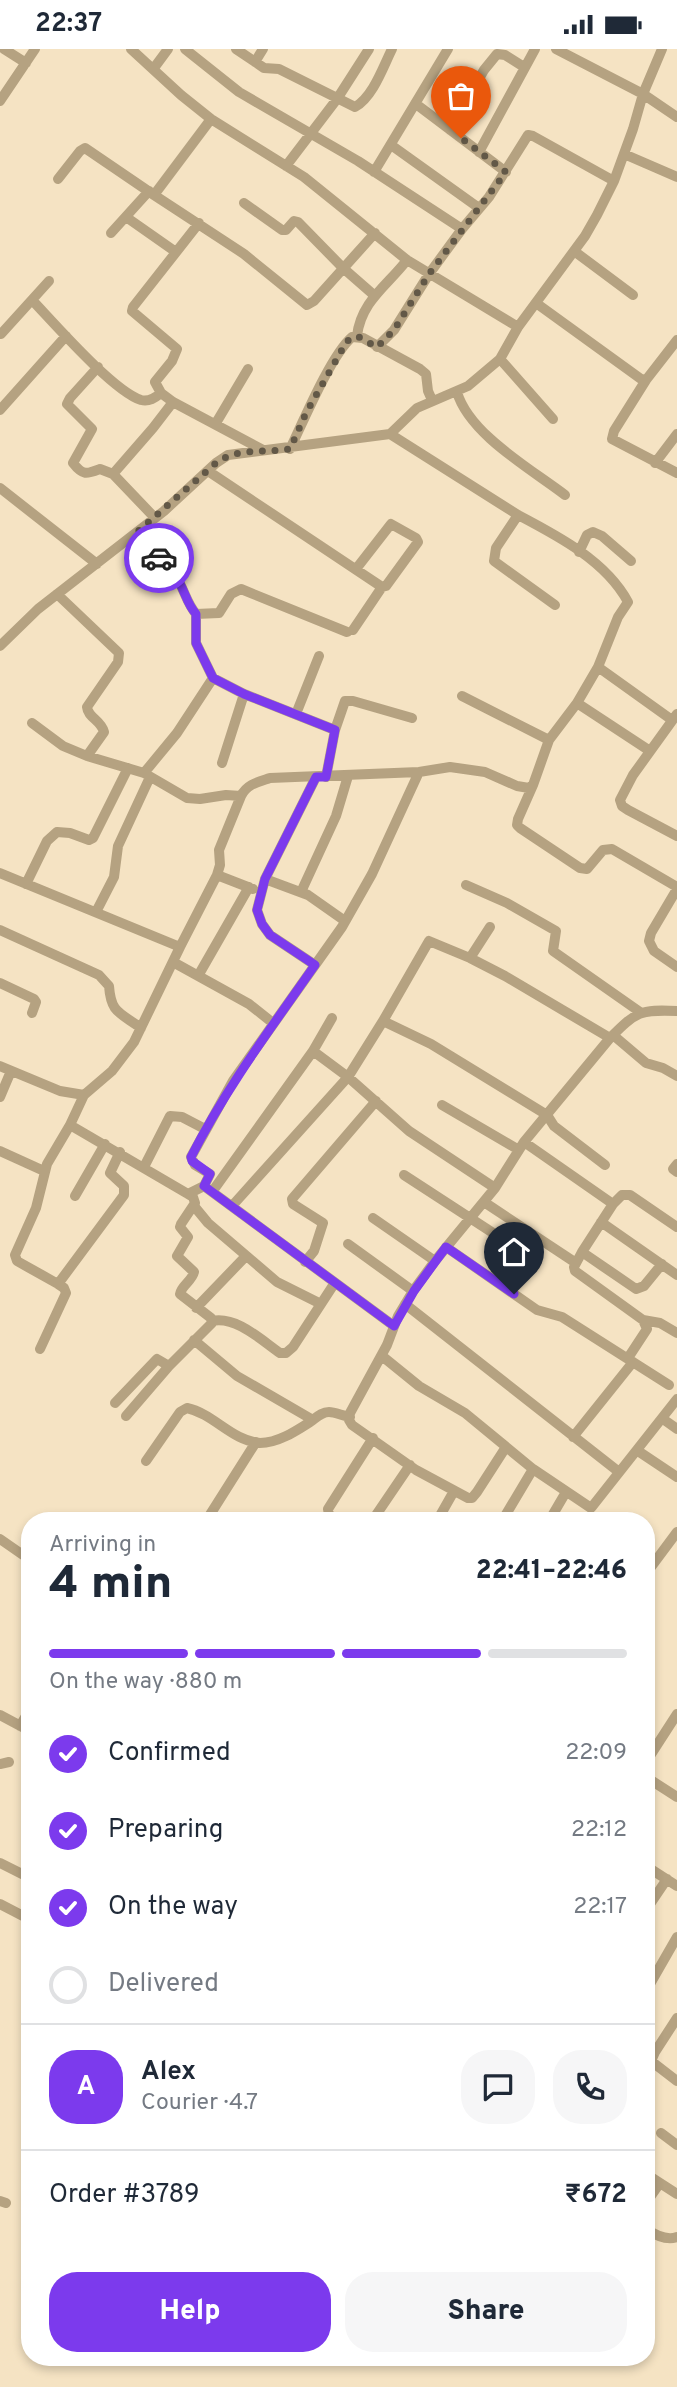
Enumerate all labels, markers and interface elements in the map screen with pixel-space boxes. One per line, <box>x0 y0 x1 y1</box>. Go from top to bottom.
text: 22:37 <box>35 8 102 41</box>
pin <box>431 66 491 138</box>
icon: bag <box>442 77 480 115</box>
courier <box>124 523 194 593</box>
icon: car <box>140 539 178 577</box>
pin <box>484 1222 544 1294</box>
icon: home <box>495 1233 533 1271</box>
text: Arriving in <box>49 1531 156 1560</box>
text: 22:41–22:46 <box>476 1555 627 1588</box>
text: 4 min <box>49 1556 173 1615</box>
text: On the way · 880 m <box>49 1668 242 1697</box>
icon: check <box>49 1735 87 1773</box>
text: Confirmed <box>108 1737 231 1770</box>
text: 22:09 <box>565 1739 627 1768</box>
icon: check <box>49 1812 87 1850</box>
text: Preparing <box>108 1814 223 1847</box>
text: 22:12 <box>571 1816 627 1845</box>
icon: check <box>49 1889 87 1927</box>
text: On the way <box>108 1891 238 1924</box>
text: 22:17 <box>573 1893 627 1922</box>
text: Delivered <box>108 1968 219 2001</box>
button: chat <box>461 2050 535 2124</box>
button: phone <box>553 2050 627 2124</box>
text: Alex <box>141 2056 196 2089</box>
text: A <box>77 2071 95 2104</box>
text: Courier · 4.7 <box>141 2089 258 2118</box>
text: Order #3789 <box>49 2179 199 2212</box>
text: ₹672 <box>564 2179 627 2212</box>
button: Help <box>49 2272 331 2352</box>
button: Share <box>345 2272 627 2352</box>

